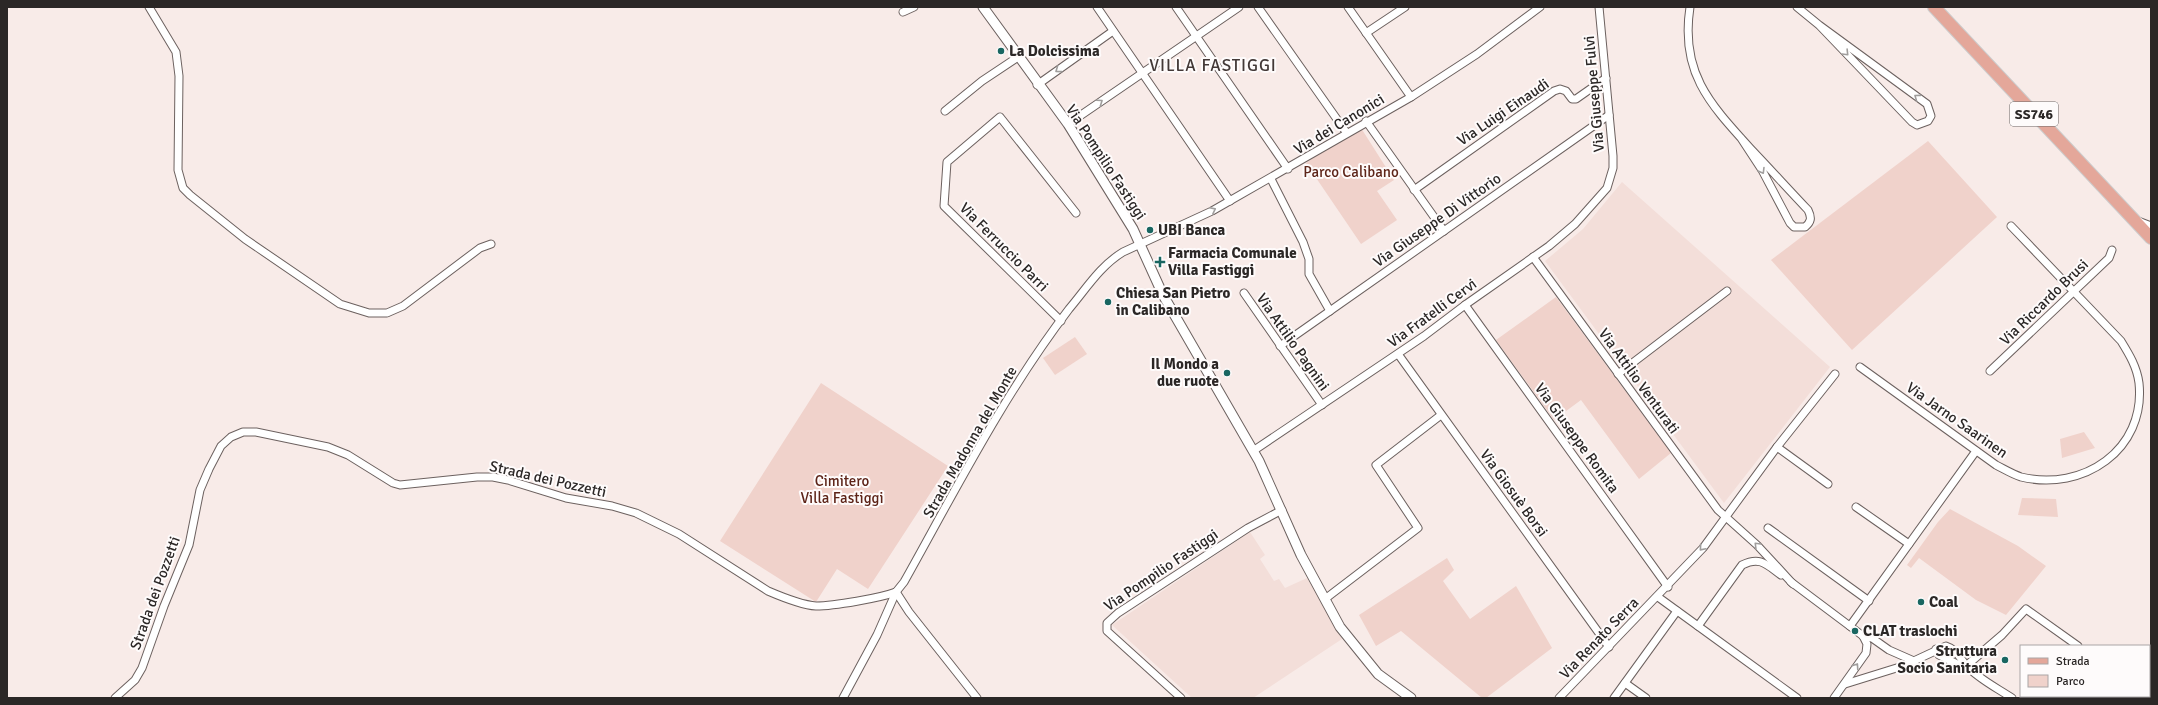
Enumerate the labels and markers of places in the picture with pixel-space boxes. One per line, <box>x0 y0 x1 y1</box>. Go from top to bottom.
place label: La Dolcissima <box>1009 42 1100 60</box>
marker: La Dolcissima <box>996 46 1006 56</box>
place label: UBI Banca <box>1158 221 1226 239</box>
marker: UBI Banca <box>1145 225 1155 235</box>
place label: Farmacia Comunale Villa Fastiggi <box>1168 244 1297 279</box>
marker: Farmacia Comunale Villa Fastiggi <box>1155 257 1165 267</box>
place label: Chiesa San Pietro in Calibano <box>1116 284 1230 319</box>
marker: Chiesa San Pietro in Calibano <box>1103 297 1113 307</box>
place label: Il Mondo a due ruote <box>1151 355 1219 390</box>
marker: Il Mondo a due ruote <box>1222 368 1232 378</box>
place label: Coal <box>1929 593 1959 611</box>
marker: Coal <box>1916 597 1926 607</box>
place label: CLAT traslochi <box>1863 622 1957 640</box>
marker: CLAT traslochi <box>1850 626 1860 636</box>
place label: Struttura Socio Sanitaria <box>1898 642 1997 677</box>
marker: Struttura Socio Sanitaria <box>2000 655 2010 665</box>

